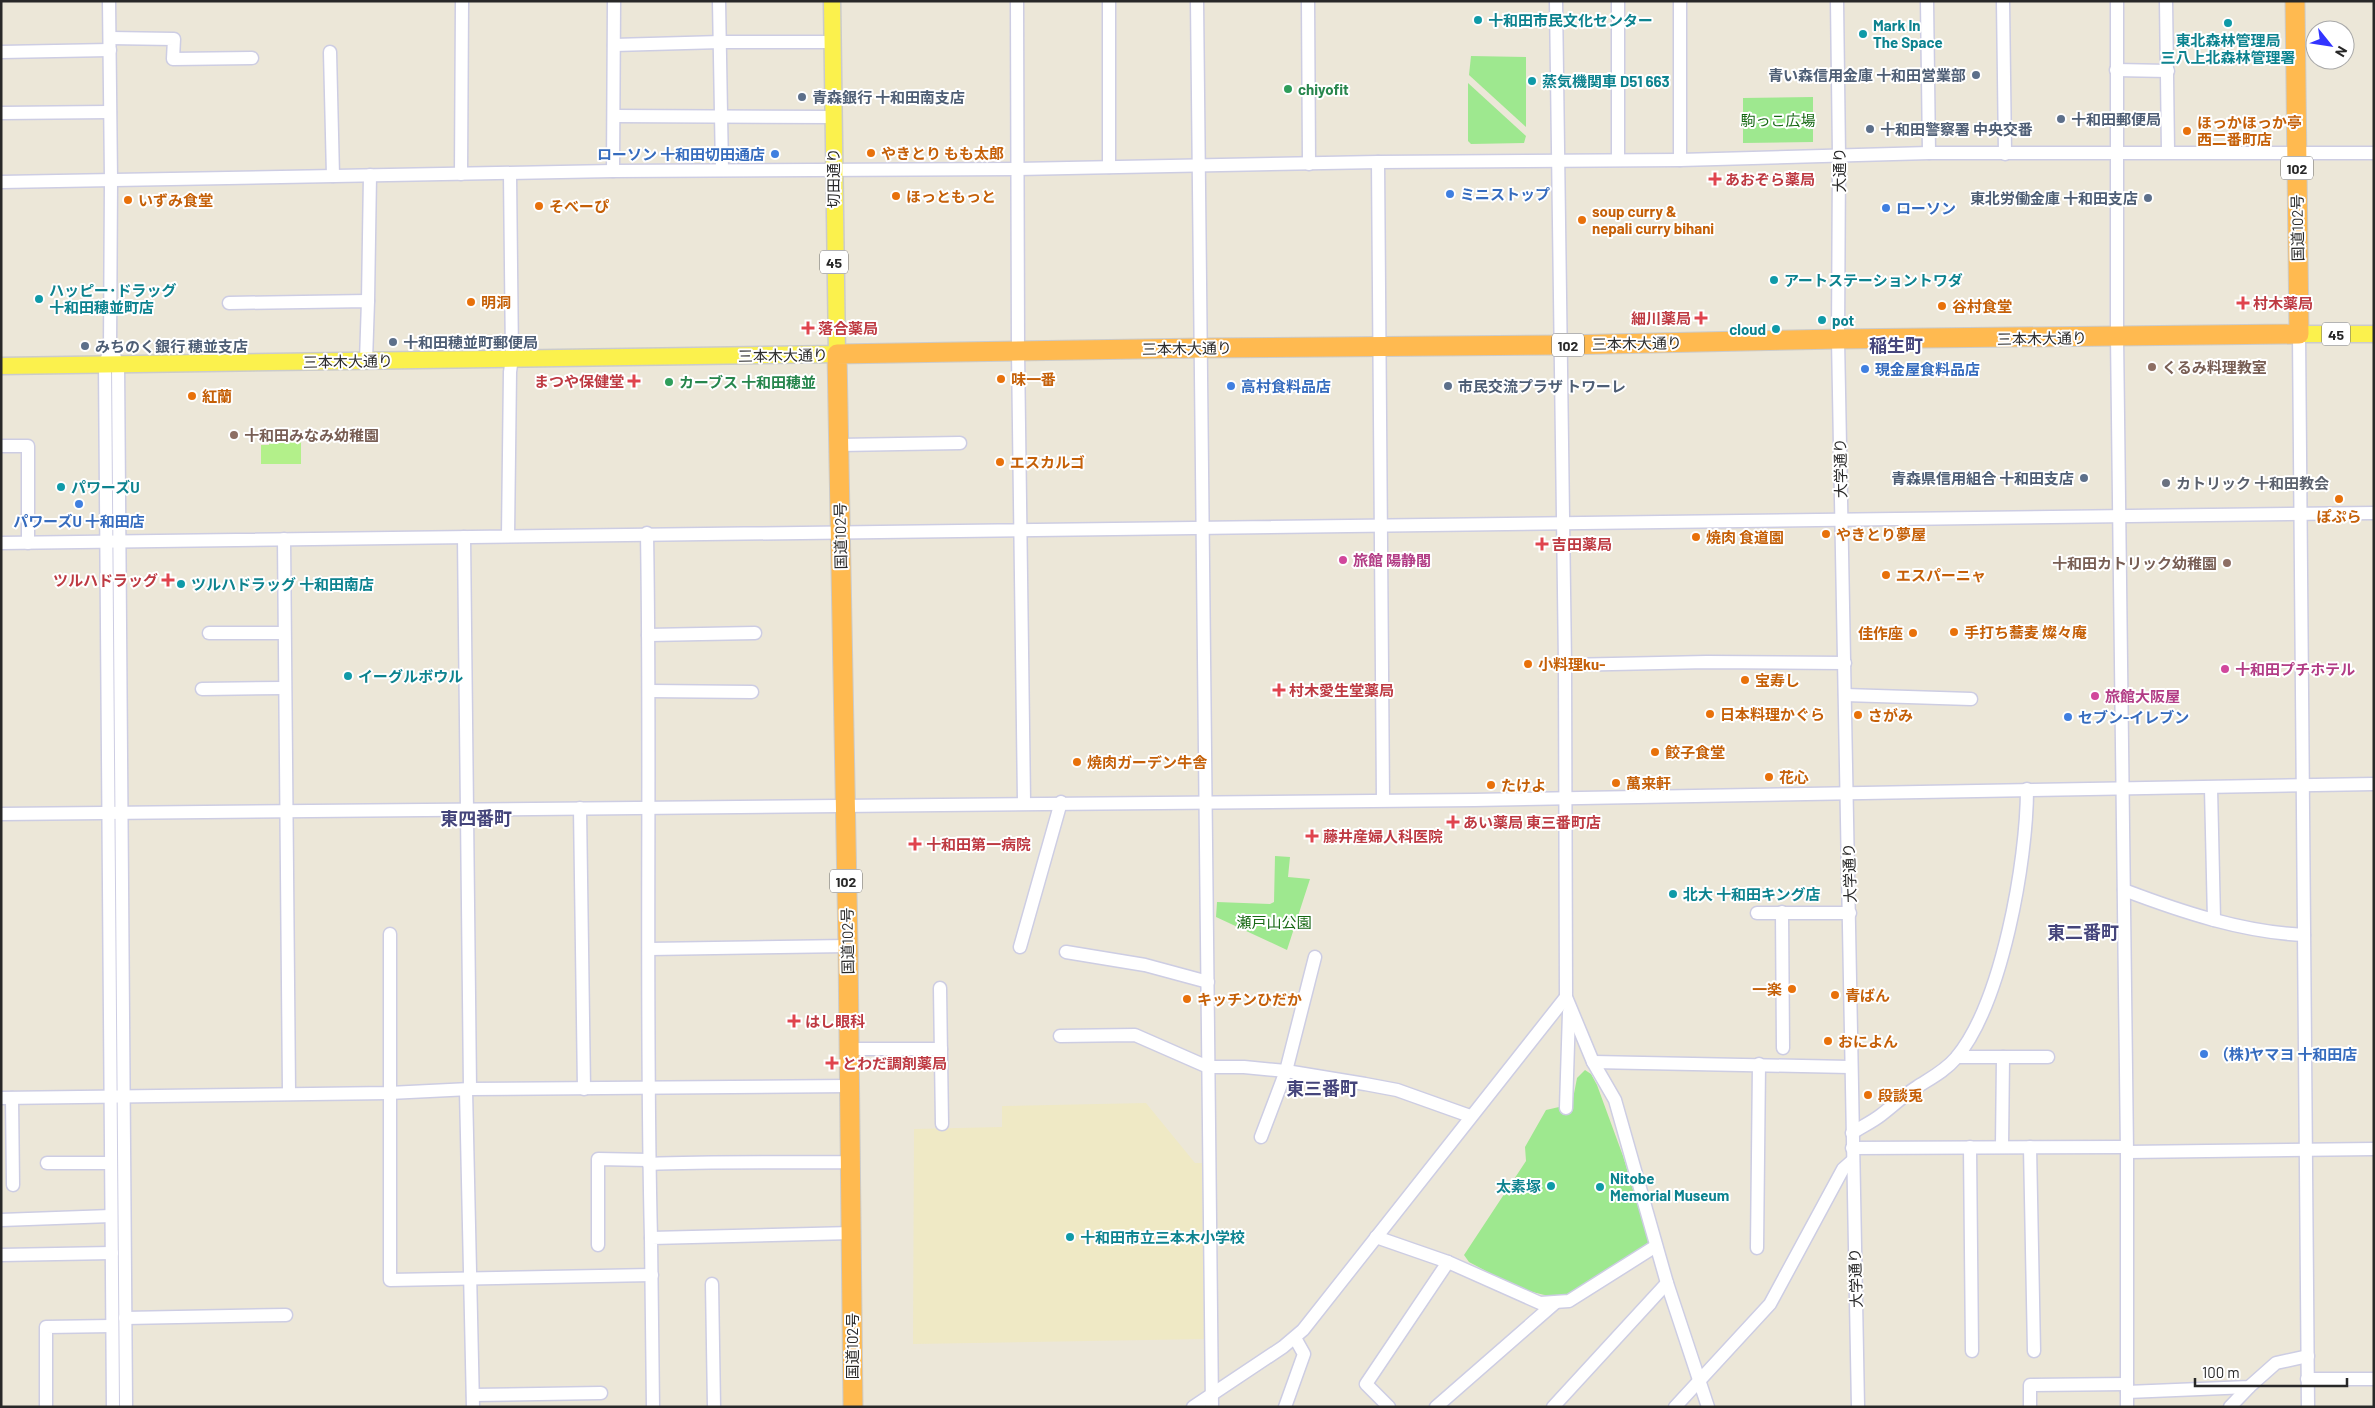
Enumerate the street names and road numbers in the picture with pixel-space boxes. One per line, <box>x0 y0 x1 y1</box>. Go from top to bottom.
street label: 大通り <box>1830 147 1848 193</box>
street label: 切田通り <box>824 148 842 208</box>
road number: 102 <box>2281 156 2313 180</box>
street label: 国道102号 <box>2287 194 2307 262</box>
road number: 45 <box>820 250 848 274</box>
road number: 45 <box>2322 322 2350 346</box>
street label: 三本木大通り <box>1997 328 2087 348</box>
street label: 三本木大通り <box>1592 333 1682 353</box>
road number: 102 <box>1552 334 1584 356</box>
street label: 三本木大通り <box>1142 338 1232 358</box>
street label: 三本木大通り <box>738 345 828 365</box>
street label: 三本木大通り <box>303 351 393 371</box>
street label: 大学通り <box>1830 438 1850 498</box>
street label: 国道102号 <box>830 502 850 570</box>
street label: 大学通り <box>1839 843 1859 903</box>
road number: 102 <box>830 869 862 892</box>
street label: 国道102号 <box>837 907 857 975</box>
street label: 大学通り <box>1845 1248 1865 1308</box>
street label: 国道102号 <box>843 1313 861 1379</box>

